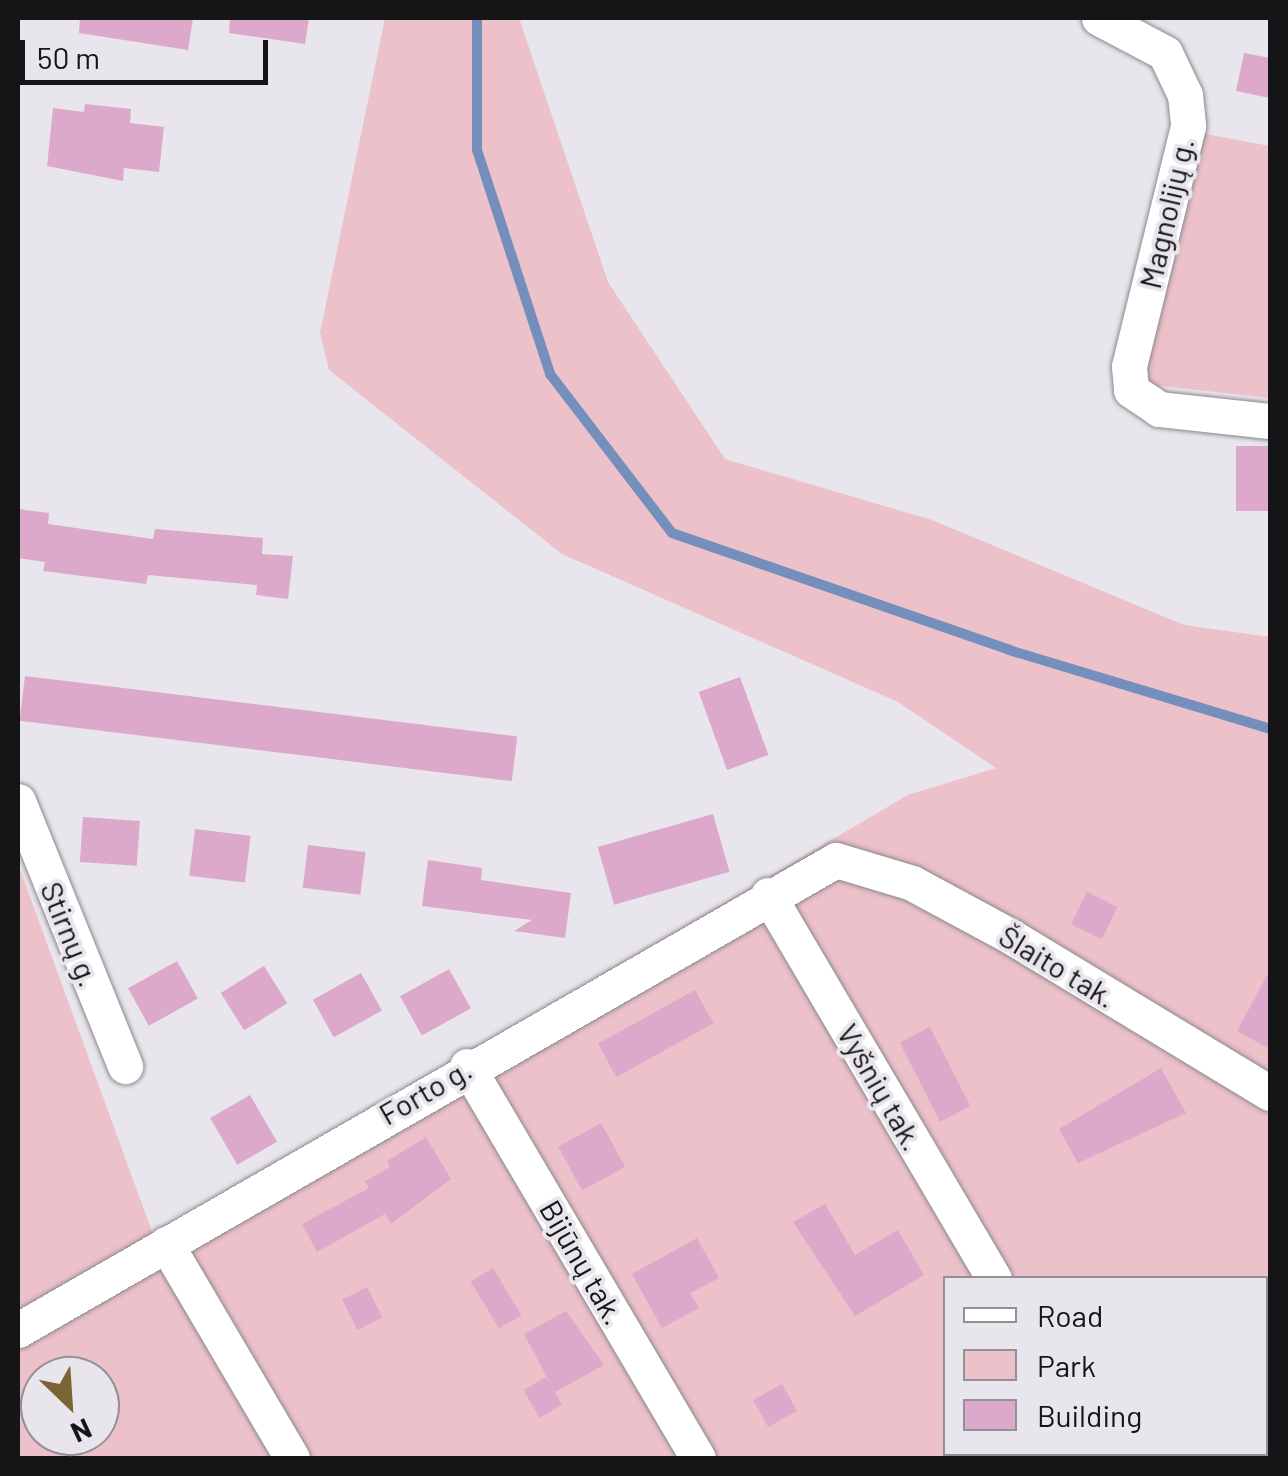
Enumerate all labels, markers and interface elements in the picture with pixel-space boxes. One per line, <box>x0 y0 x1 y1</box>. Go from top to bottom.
scale bar <box>25 20 272 82</box>
text: 50 m <box>37 39 100 75</box>
street label: Magnolijų g. <box>1131 134 1201 292</box>
street label: Stirnų g. <box>34 876 108 992</box>
street label: Šlaito tak. <box>993 917 1123 1015</box>
street label: Vyšnių tak. <box>830 1017 932 1157</box>
street label: Forto g. <box>372 1050 478 1132</box>
street label: Bijūnų tak. <box>533 1193 633 1331</box>
legend <box>943 1276 1268 1456</box>
text: Road <box>1037 1297 1103 1333</box>
text: Park <box>1037 1347 1096 1383</box>
north arrow <box>20 1356 120 1456</box>
text: Building <box>1037 1397 1142 1433</box>
text: N <box>66 1412 97 1451</box>

